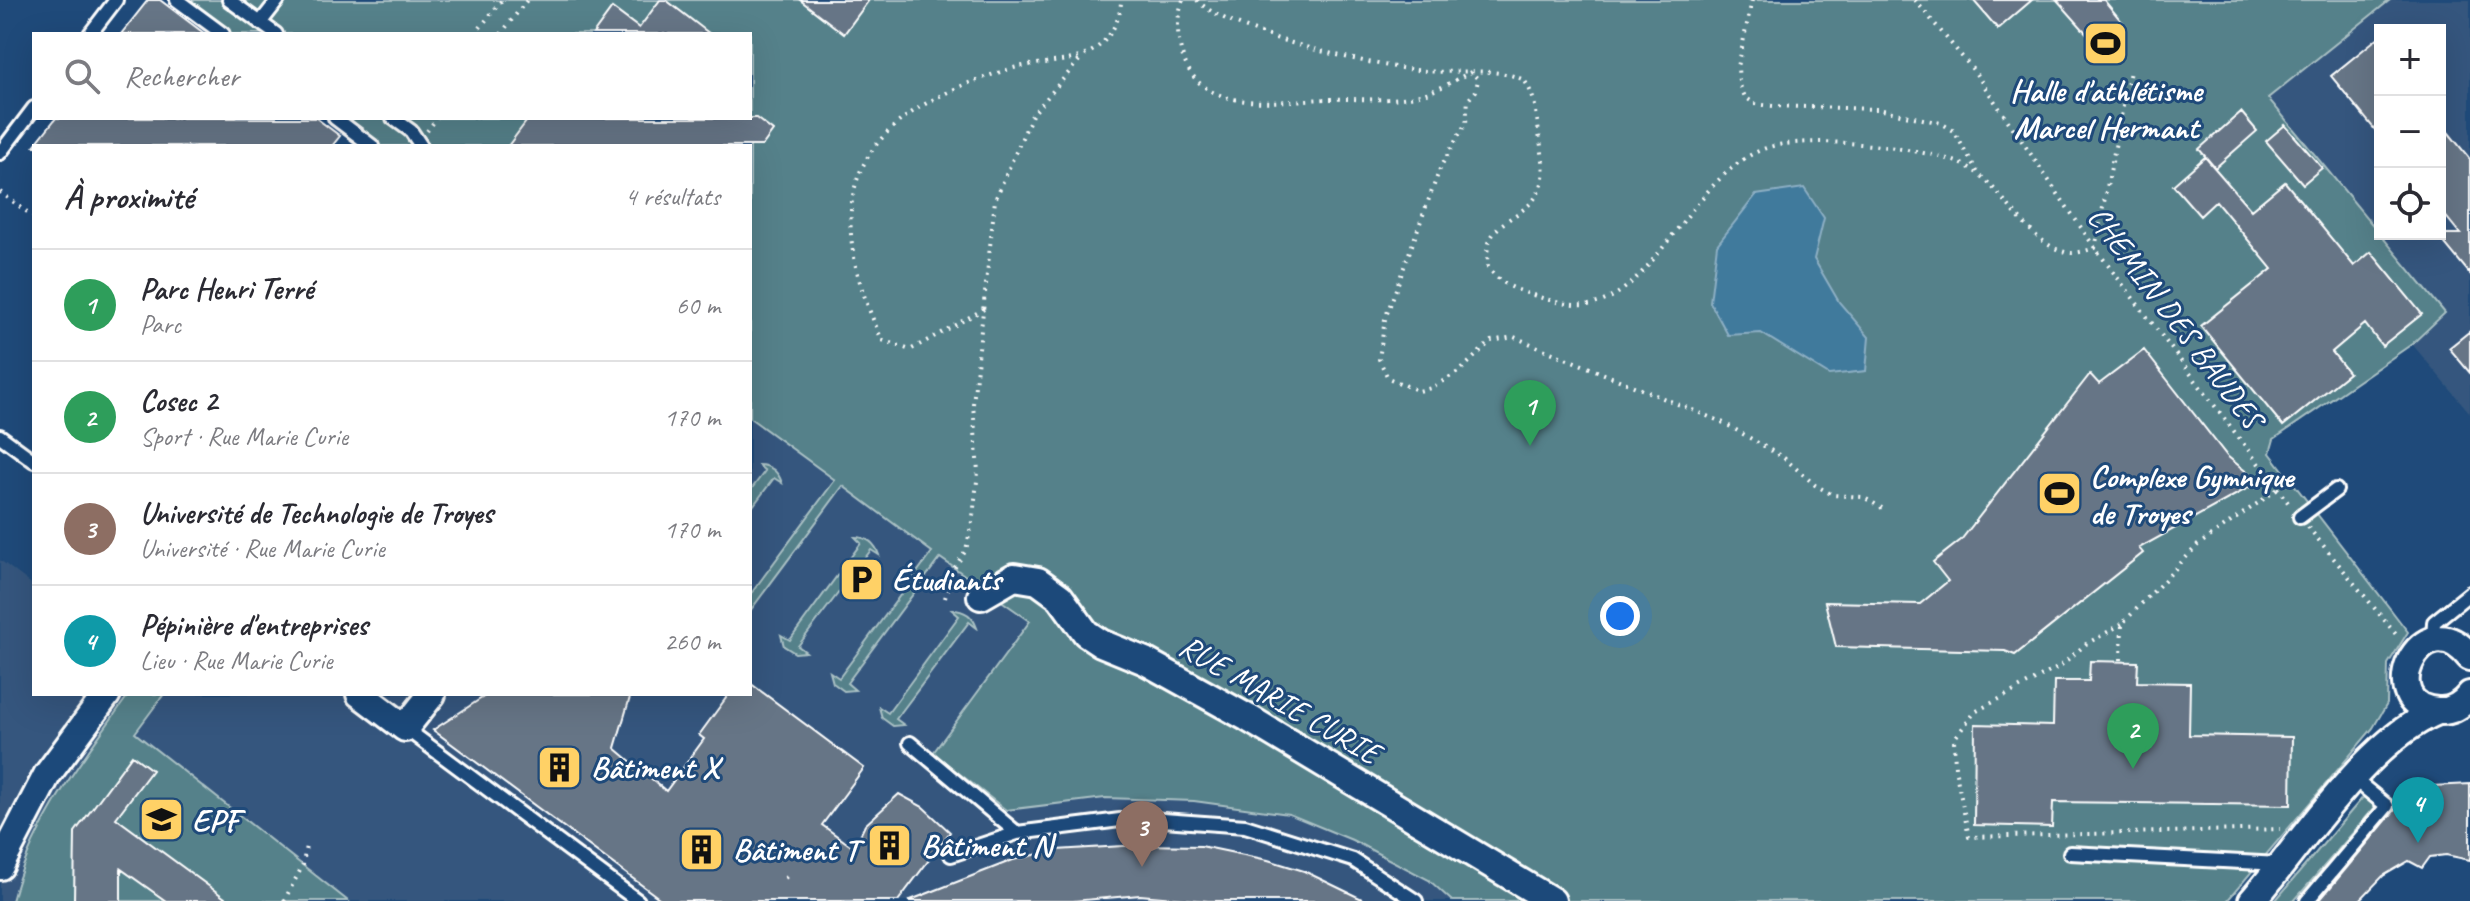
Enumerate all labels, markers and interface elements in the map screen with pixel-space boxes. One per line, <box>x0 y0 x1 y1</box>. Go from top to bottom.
sports icon: Halle d'athlétisme Marcel Hermant <box>2082 19 2130 67</box>
map controls <box>2374 24 2446 240</box>
button: + <box>2374 24 2446 96</box>
search box <box>32 32 752 120</box>
icon: search <box>60 54 104 98</box>
text: Rechercher <box>124 57 239 95</box>
place label: Halle d'athlétisme Marcel Hermant <box>2010 70 2204 148</box>
button: − <box>2374 96 2446 168</box>
button: locate <box>2374 168 2446 240</box>
text: À proximité <box>64 175 193 218</box>
text: 4 résultats <box>625 180 720 213</box>
street label: CHEMIN DES BAUDES <box>2078 198 2275 440</box>
text: Parc Henri Terré <box>140 270 313 308</box>
text: 1 <box>84 289 96 322</box>
text: 60 m <box>676 289 720 322</box>
text: Parc <box>140 308 181 341</box>
pin: 1 <box>1504 380 1556 446</box>
text: Cosec 2 <box>140 382 217 420</box>
text: 2 <box>84 401 96 434</box>
text: 170 m <box>664 401 720 434</box>
text: Sport · Rue Marie Curie <box>140 420 348 453</box>
place label: Complexe Gymnique de Troyes <box>2090 456 2296 534</box>
sports icon: Complexe Gymnique de Troyes <box>2035 470 2083 518</box>
text: Université de Technologie de Troyes <box>140 494 493 532</box>
text: 3 <box>84 513 96 546</box>
text: 170 m <box>664 513 720 546</box>
text: Université · Rue Marie Curie <box>140 532 385 565</box>
parking icon: Étudiants <box>837 555 885 603</box>
place label: Étudiants <box>892 559 1005 600</box>
your location <box>1600 596 1640 636</box>
text: Pépinière d'entreprises <box>140 606 368 644</box>
text: 4 <box>84 625 96 658</box>
text: 260 m <box>664 625 720 658</box>
street label: RUE MARIE CURIE <box>1172 625 1391 776</box>
text: Lieu · Rue Marie Curie <box>140 644 333 677</box>
pin: 2 <box>2107 703 2159 769</box>
building icon: Bâtiment X <box>536 743 584 791</box>
place label: Bâtiment X <box>591 747 724 788</box>
pin: 4 <box>2392 777 2444 843</box>
school or university icon: EPF <box>137 796 185 844</box>
place label: EPF <box>192 800 246 841</box>
pin: 3 <box>1116 801 1168 867</box>
building icon: Bâtiment N <box>866 821 914 869</box>
building icon: Bâtiment T <box>678 825 726 873</box>
place label: Bâtiment N <box>921 825 1057 866</box>
place label: Bâtiment T <box>733 829 866 870</box>

